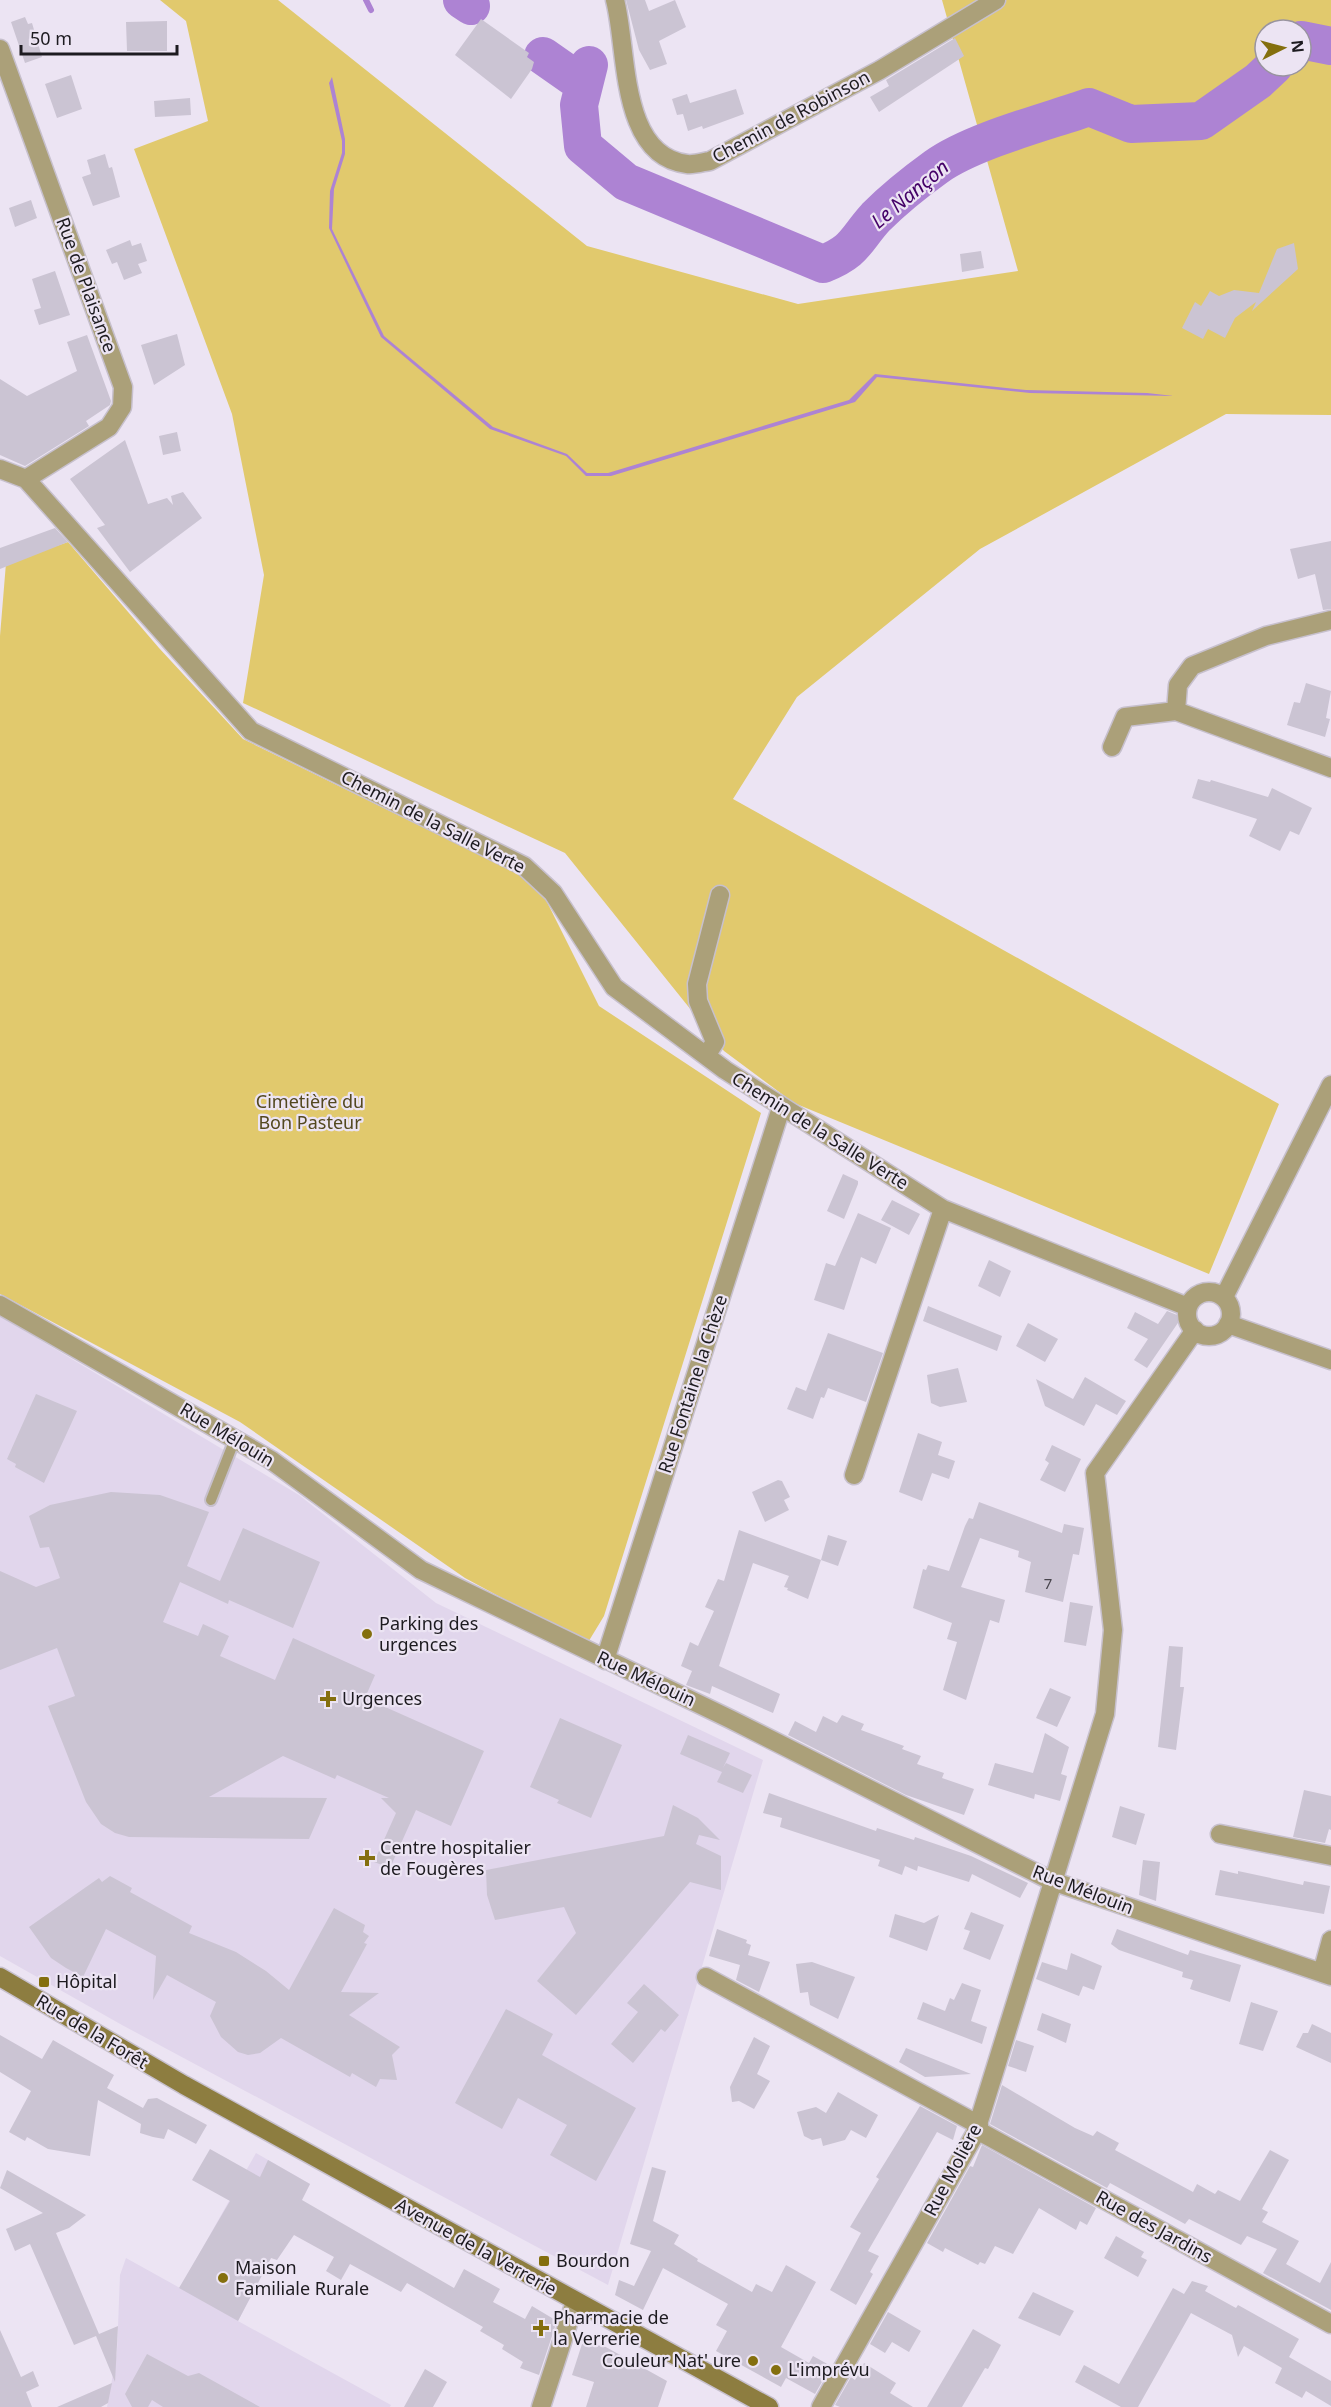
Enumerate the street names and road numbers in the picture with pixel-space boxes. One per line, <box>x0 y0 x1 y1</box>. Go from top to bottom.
street label: Chemin de Robinson <box>707 64 874 168</box>
street label: Rue de Plaisance <box>51 214 122 355</box>
street label: Chemin de la Salle Verte <box>337 764 530 878</box>
street label: Chemin de la Salle Verte <box>728 1066 913 1194</box>
street label: Rue Fontaine la Chèze <box>652 1291 732 1476</box>
street label: Rue Mélouin <box>176 1397 279 1472</box>
street label: Rue Mélouin <box>593 1645 700 1711</box>
street label: Rue Mélouin <box>1030 1859 1137 1919</box>
street label: Rue de la Forêt <box>32 1988 153 2074</box>
street label: Rue Molière <box>918 2119 986 2220</box>
street label: Rue des Jardins <box>1092 2184 1217 2268</box>
street label: Avenue de la Verrerie <box>392 2192 561 2300</box>

